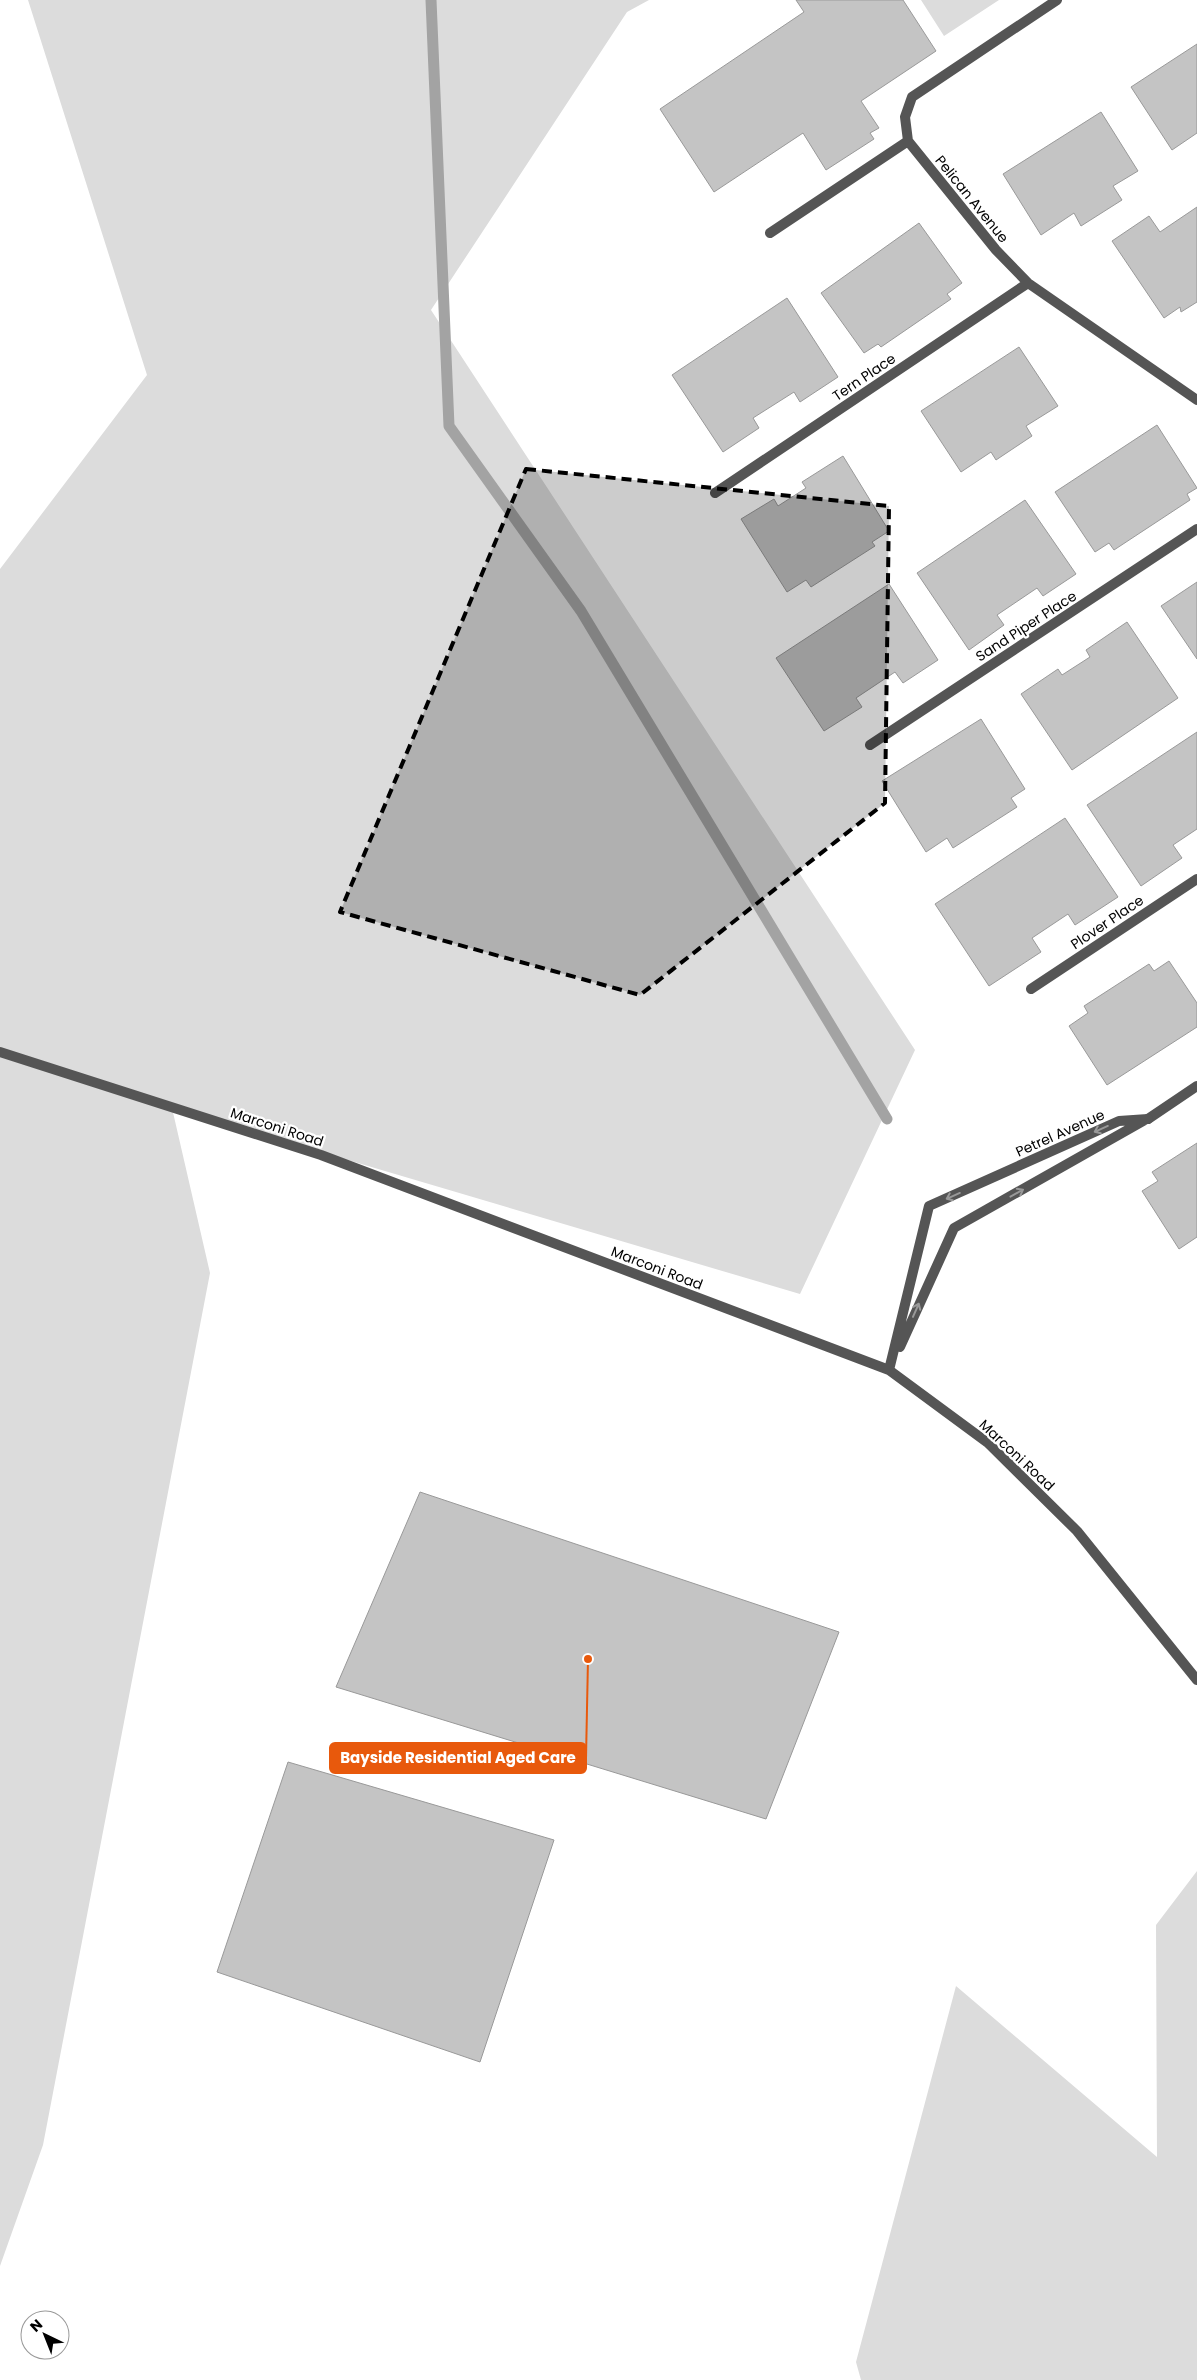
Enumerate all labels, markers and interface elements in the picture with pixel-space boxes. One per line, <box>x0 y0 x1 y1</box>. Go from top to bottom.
street label: Pelican Avenue <box>931 151 1014 247</box>
street label: Tern Place <box>828 348 900 406</box>
street label: Sand Piper Place <box>972 586 1081 666</box>
street label: Plover Place <box>1067 890 1148 954</box>
street label: Marconi Road <box>228 1103 326 1151</box>
street label: Petrel Avenue <box>1012 1104 1108 1162</box>
one-way arrow <box>1094 1125 1109 1135</box>
one-way arrow <box>1009 1187 1023 1197</box>
one-way arrow <box>946 1191 961 1201</box>
street label: Marconi Road <box>608 1241 706 1295</box>
one-way arrow <box>912 1303 922 1318</box>
street label: Marconi Road <box>975 1415 1059 1495</box>
callout: Bayside Residential Aged Care <box>330 1743 586 1773</box>
text: Bayside Residential Aged Care <box>340 1747 576 1768</box>
north arrow <box>20 2310 70 2360</box>
text: N <box>25 2315 47 2336</box>

